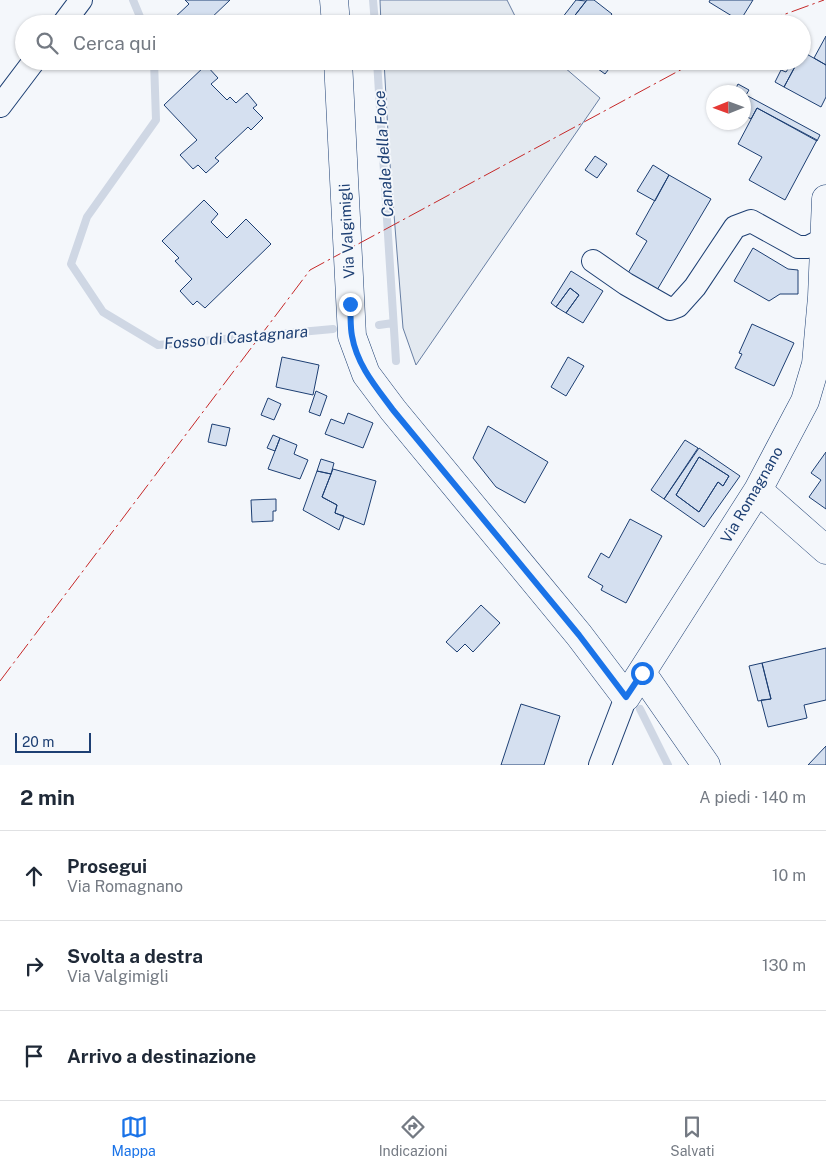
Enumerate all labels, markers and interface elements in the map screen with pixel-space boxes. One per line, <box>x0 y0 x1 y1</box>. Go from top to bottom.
search box <box>15 15 811 70</box>
icon: search <box>33 29 61 57</box>
text: Cerca qui <box>73 32 156 54</box>
north arrow <box>706 85 751 130</box>
water label: Canale della Foce <box>370 90 397 218</box>
street label: Via Valgimigli <box>336 183 357 279</box>
route end <box>339 293 362 316</box>
water label: Fosso di Castagnara <box>163 322 309 353</box>
street label: Via Romagnano <box>717 443 786 546</box>
route start <box>631 662 654 685</box>
scale bar <box>15 730 91 753</box>
text: 20 m <box>22 734 54 750</box>
text: 2 min <box>20 785 75 810</box>
text: A piedi · 140 m <box>699 788 806 807</box>
text: Prosegui <box>67 855 147 877</box>
icon: ahead <box>20 862 48 890</box>
text: 10 m <box>772 866 806 885</box>
text: Via Romagnano <box>67 877 183 896</box>
text: Svolta a destra <box>67 945 203 967</box>
icon: right <box>20 952 48 980</box>
text: 130 m <box>762 956 806 975</box>
text: Via Valgimigli <box>67 967 169 986</box>
icon: arrive <box>20 1042 48 1070</box>
text: Arrivo a destinazione <box>67 1045 256 1067</box>
tab: Mappa <box>111 1113 156 1159</box>
tab: Indicazioni <box>379 1113 447 1159</box>
tab: Salvati <box>670 1113 715 1159</box>

